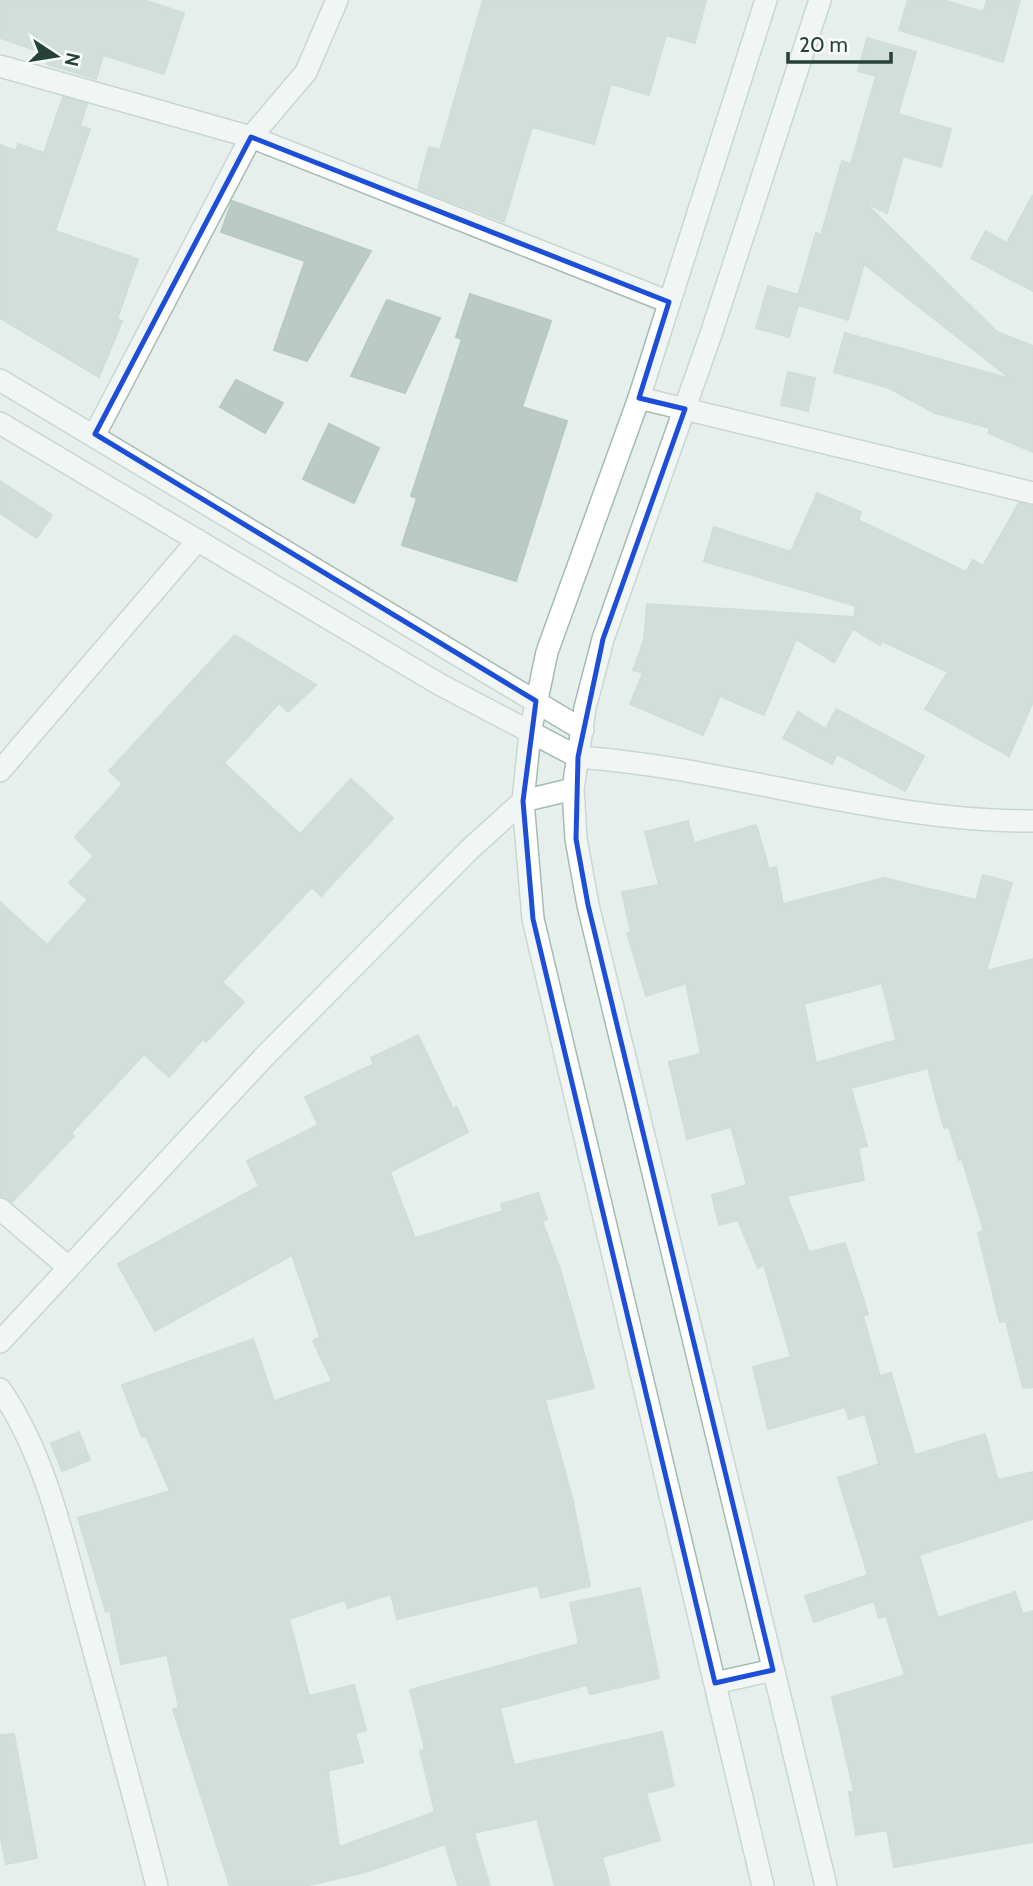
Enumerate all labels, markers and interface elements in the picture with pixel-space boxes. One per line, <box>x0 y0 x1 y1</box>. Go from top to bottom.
north arrow <box>21 21 91 91</box>
scale bar <box>788 21 891 65</box>
text: 20 m <box>799 32 848 57</box>
text: N <box>59 50 85 68</box>

